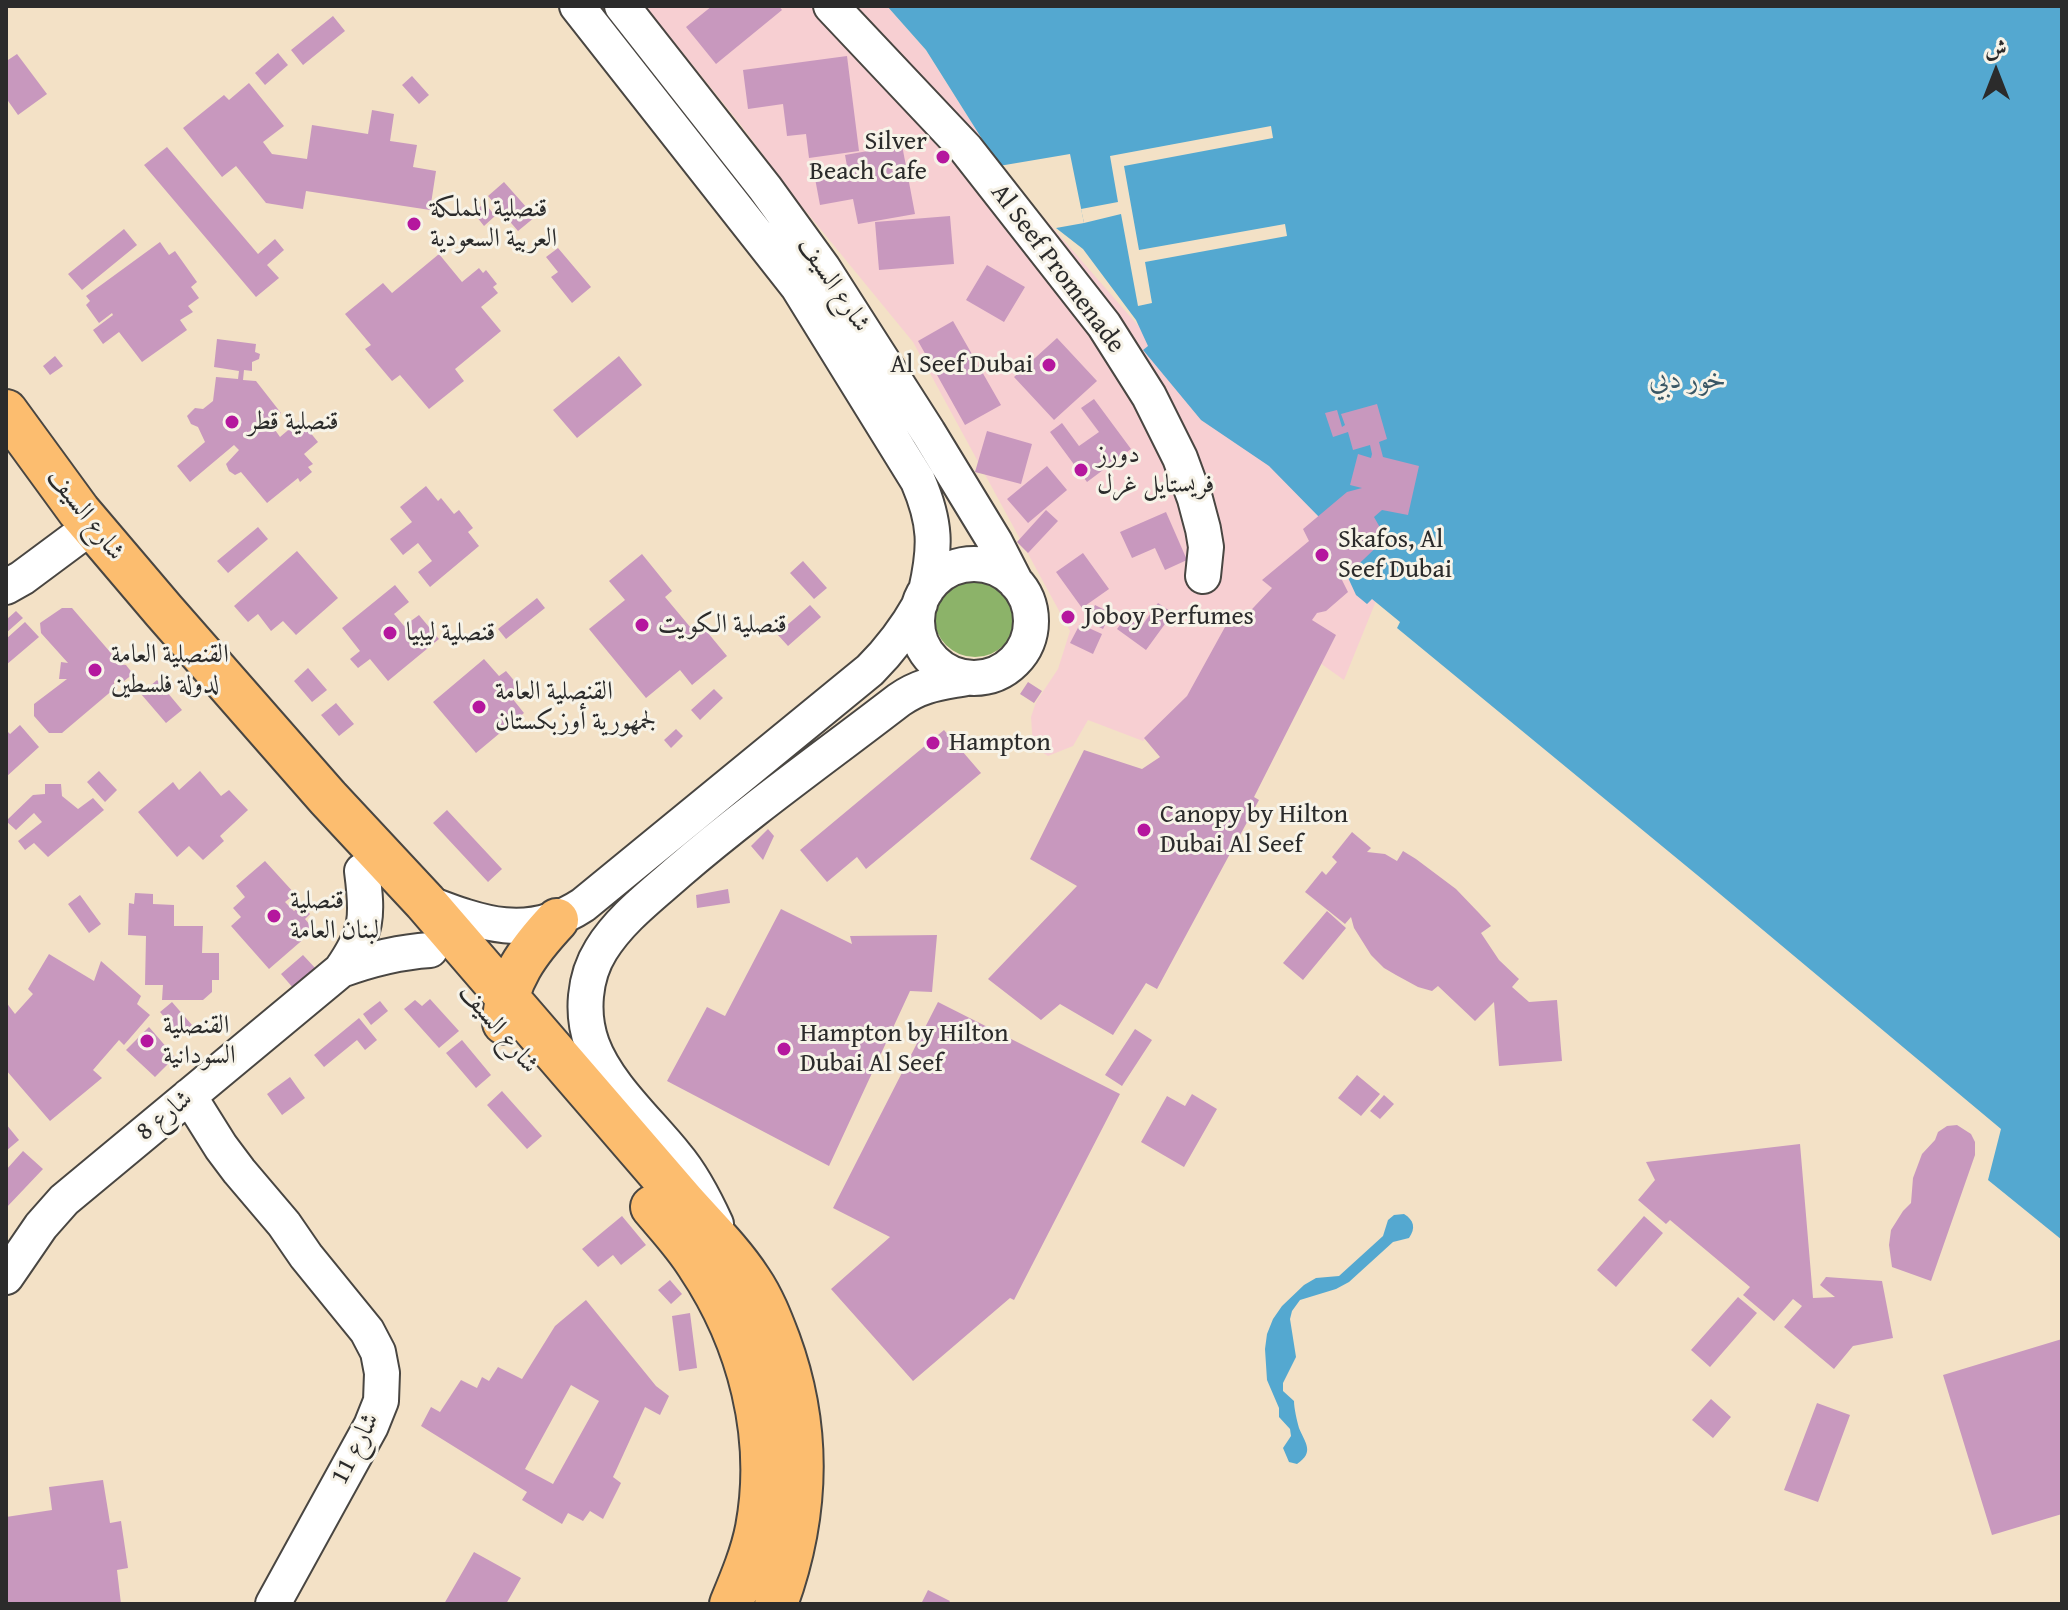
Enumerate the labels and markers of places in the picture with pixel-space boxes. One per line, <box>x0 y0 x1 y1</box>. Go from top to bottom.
place label: Silver Beach Cafe <box>809 126 927 188</box>
marker: Silver Beach Cafe <box>934 148 952 166</box>
place label: قنصلية المملكة العربية السعودية <box>430 193 557 254</box>
marker: قنصلية المملكة العربية السعودية <box>405 215 423 233</box>
place label: Al Seef Dubai <box>890 349 1033 381</box>
marker: Al Seef Dubai <box>1040 356 1058 374</box>
place label: قنصلية قطر <box>248 406 339 438</box>
marker: قنصلية قطر <box>223 413 241 431</box>
place label: دورز فريستايل غرل <box>1097 439 1214 500</box>
marker: دورز فريستايل غرل <box>1072 461 1090 479</box>
place label: Skafos, Al Seef Dubai <box>1338 524 1452 586</box>
marker: Skafos, Al Seef Dubai <box>1313 546 1331 564</box>
place label: Joboy Perfumes <box>1084 601 1254 633</box>
marker: Joboy Perfumes <box>1059 608 1077 626</box>
place label: قنصلية الكويت <box>658 609 787 641</box>
marker: قنصلية الكويت <box>633 616 651 634</box>
place label: قنصلية ليبيا <box>406 617 495 649</box>
marker: قنصلية ليبيا <box>381 624 399 642</box>
place label: القنصلية العامة لدولة فلسطين <box>111 639 229 700</box>
marker: القنصلية العامة لدولة فلسطين <box>86 661 104 679</box>
place label: القنصلية العامة لجمهورية أوزبكستان <box>495 676 656 738</box>
marker: القنصلية العامة لجمهورية أوزبكستان <box>470 698 488 716</box>
place label: Hampton <box>949 727 1051 759</box>
marker: Hampton <box>924 734 942 752</box>
place label: Canopy by Hilton Dubai Al Seef <box>1160 799 1348 860</box>
marker: Canopy by Hilton Dubai Al Seef <box>1135 821 1153 839</box>
place label: قنصلية لبنان العامة <box>290 885 379 946</box>
marker: قنصلية لبنان العامة <box>265 907 283 925</box>
place label: القنصلية السودانية <box>163 1010 236 1072</box>
place label: Hampton by Hilton Dubai Al Seef <box>800 1018 1009 1080</box>
marker: القنصلية السودانية <box>138 1032 156 1050</box>
marker: Hampton by Hilton Dubai Al Seef <box>775 1040 793 1058</box>

